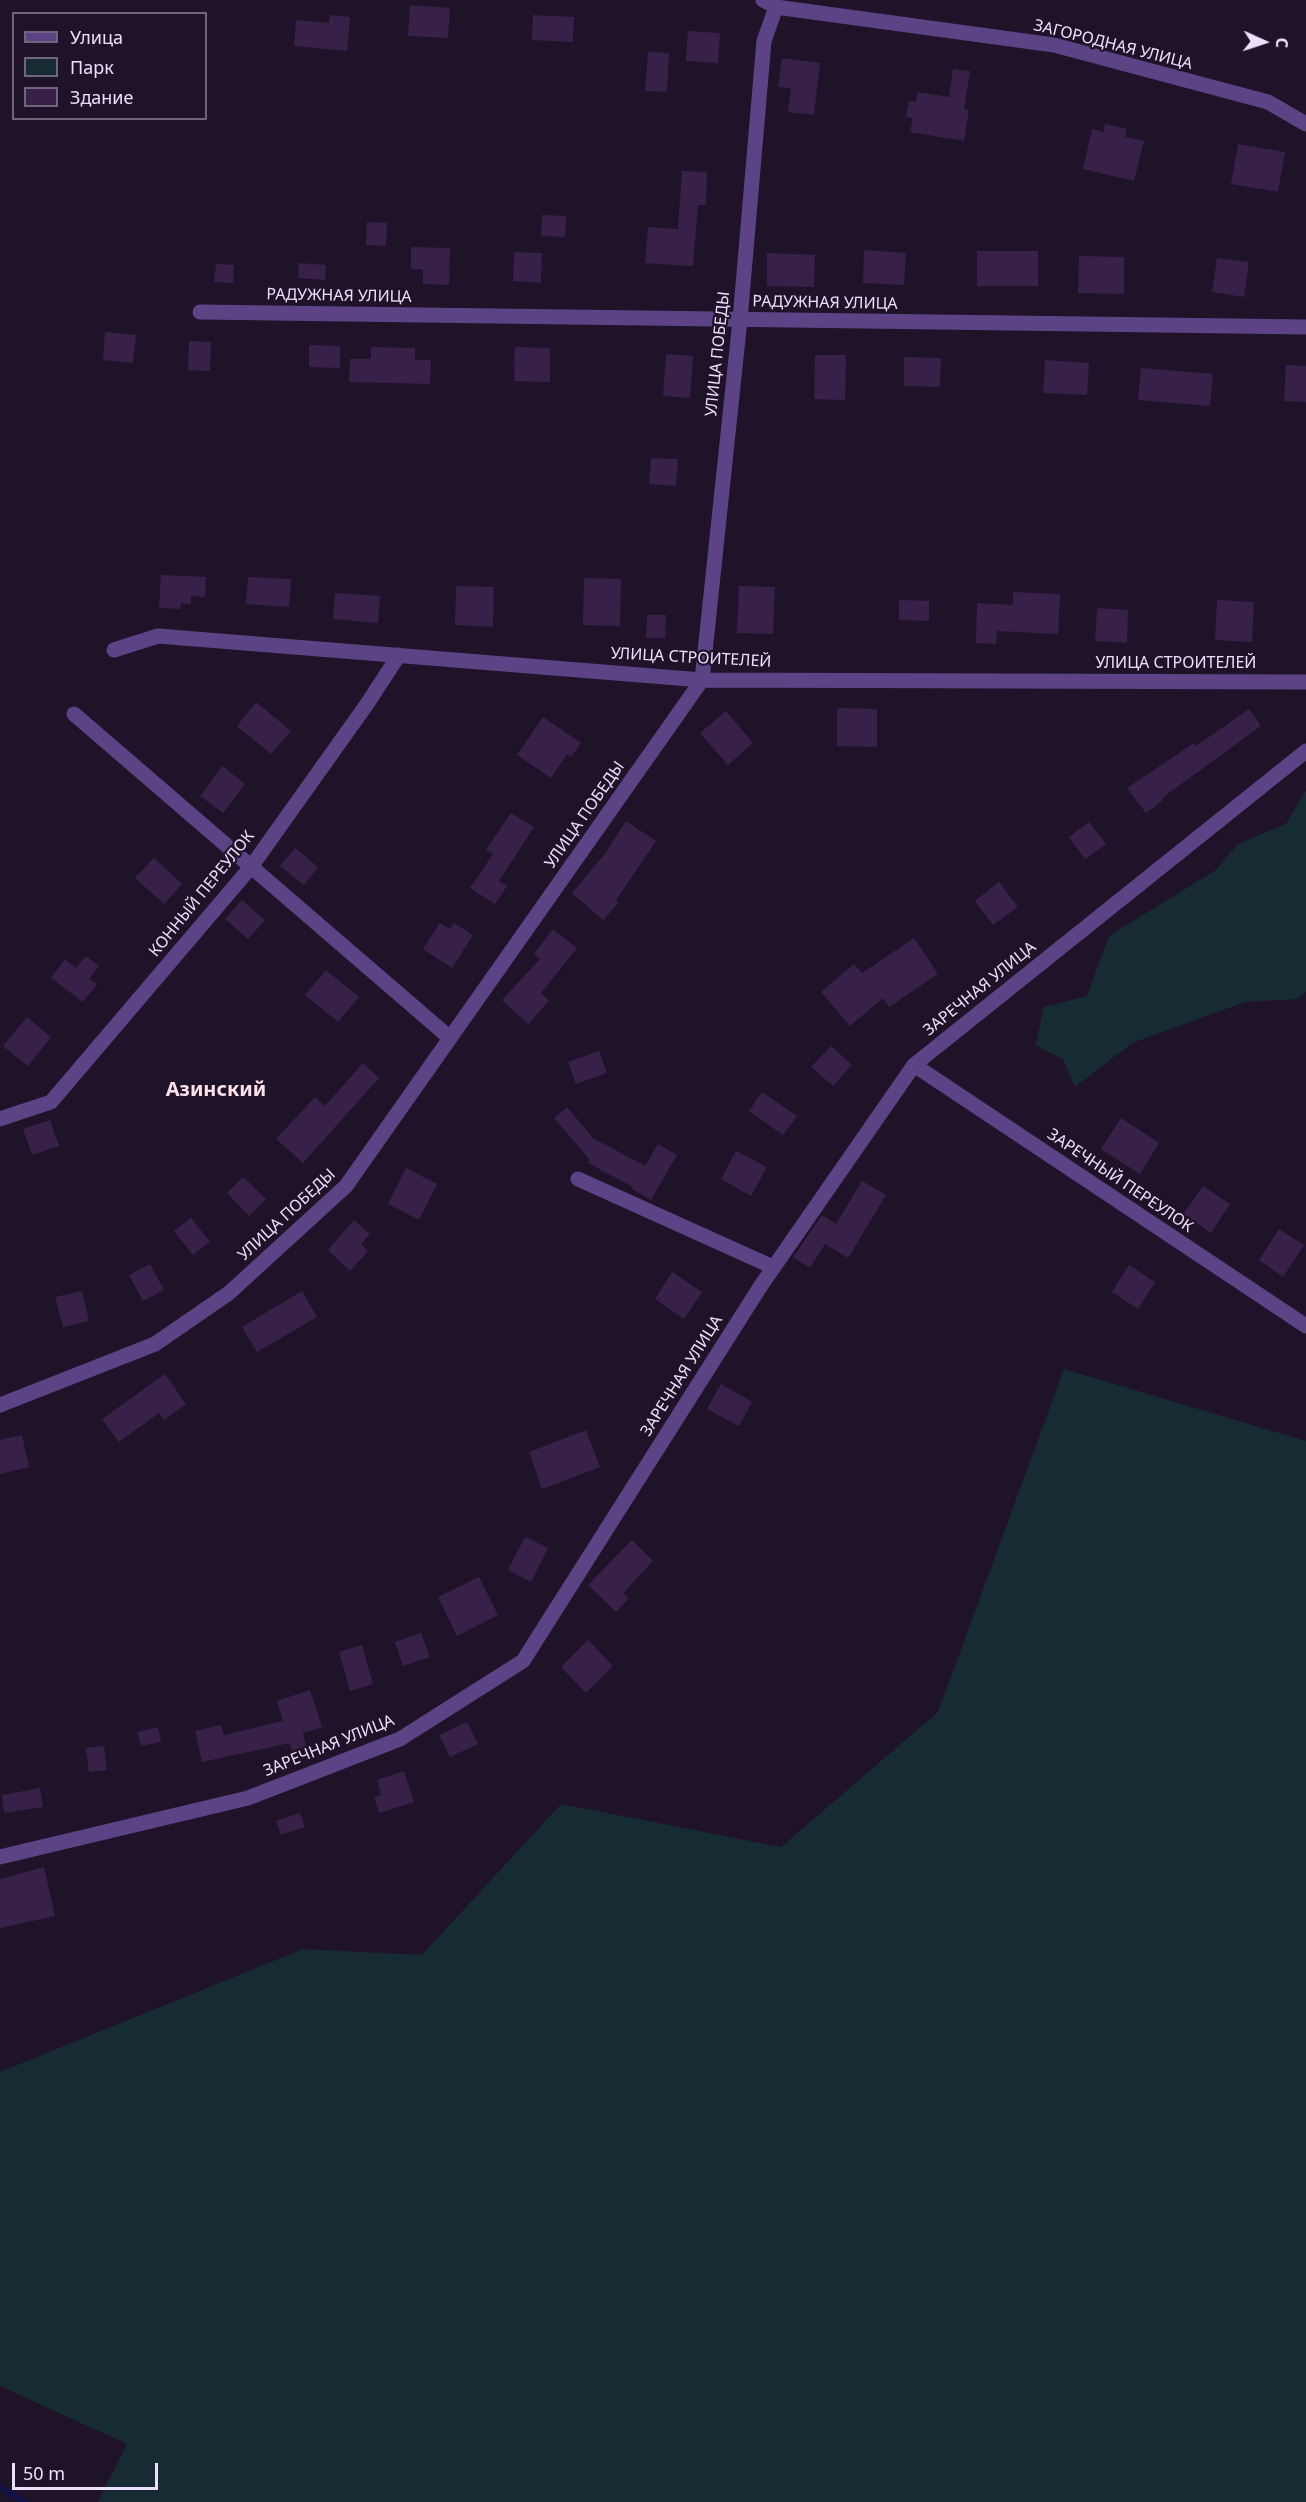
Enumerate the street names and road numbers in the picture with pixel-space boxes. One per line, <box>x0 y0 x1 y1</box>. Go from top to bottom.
street label: ЗАГОРОДНАЯ УЛИЦА <box>1032 16 1194 74</box>
street label: РАДУЖНАЯ УЛИЦА <box>266 285 412 307</box>
street label: УЛИЦА ПОБЕДЫ <box>702 290 734 418</box>
street label: РАДУЖНАЯ УЛИЦА <box>752 292 898 314</box>
street label: УЛИЦА СТРОИТЕЛЕЙ <box>610 644 772 672</box>
street label: УЛИЦА СТРОИТЕЛЕЙ <box>1096 653 1256 673</box>
street label: УЛИЦА ПОБЕДЫ <box>541 758 629 872</box>
street label: КОННЫЙ ПЕРЕУЛОК <box>145 827 259 961</box>
street label: ЗАРЕЧНАЯ УЛИЦА <box>920 938 1040 1040</box>
street label: ЗАРЕЧНЫЙ ПЕРЕУЛОК <box>1044 1125 1196 1237</box>
street label: УЛИЦА ПОБЕДЫ <box>234 1165 340 1265</box>
street label: ЗАРЕЧНАЯ УЛИЦА <box>637 1312 727 1440</box>
street label: ЗАРЕЧНАЯ УЛИЦА <box>261 1711 397 1781</box>

